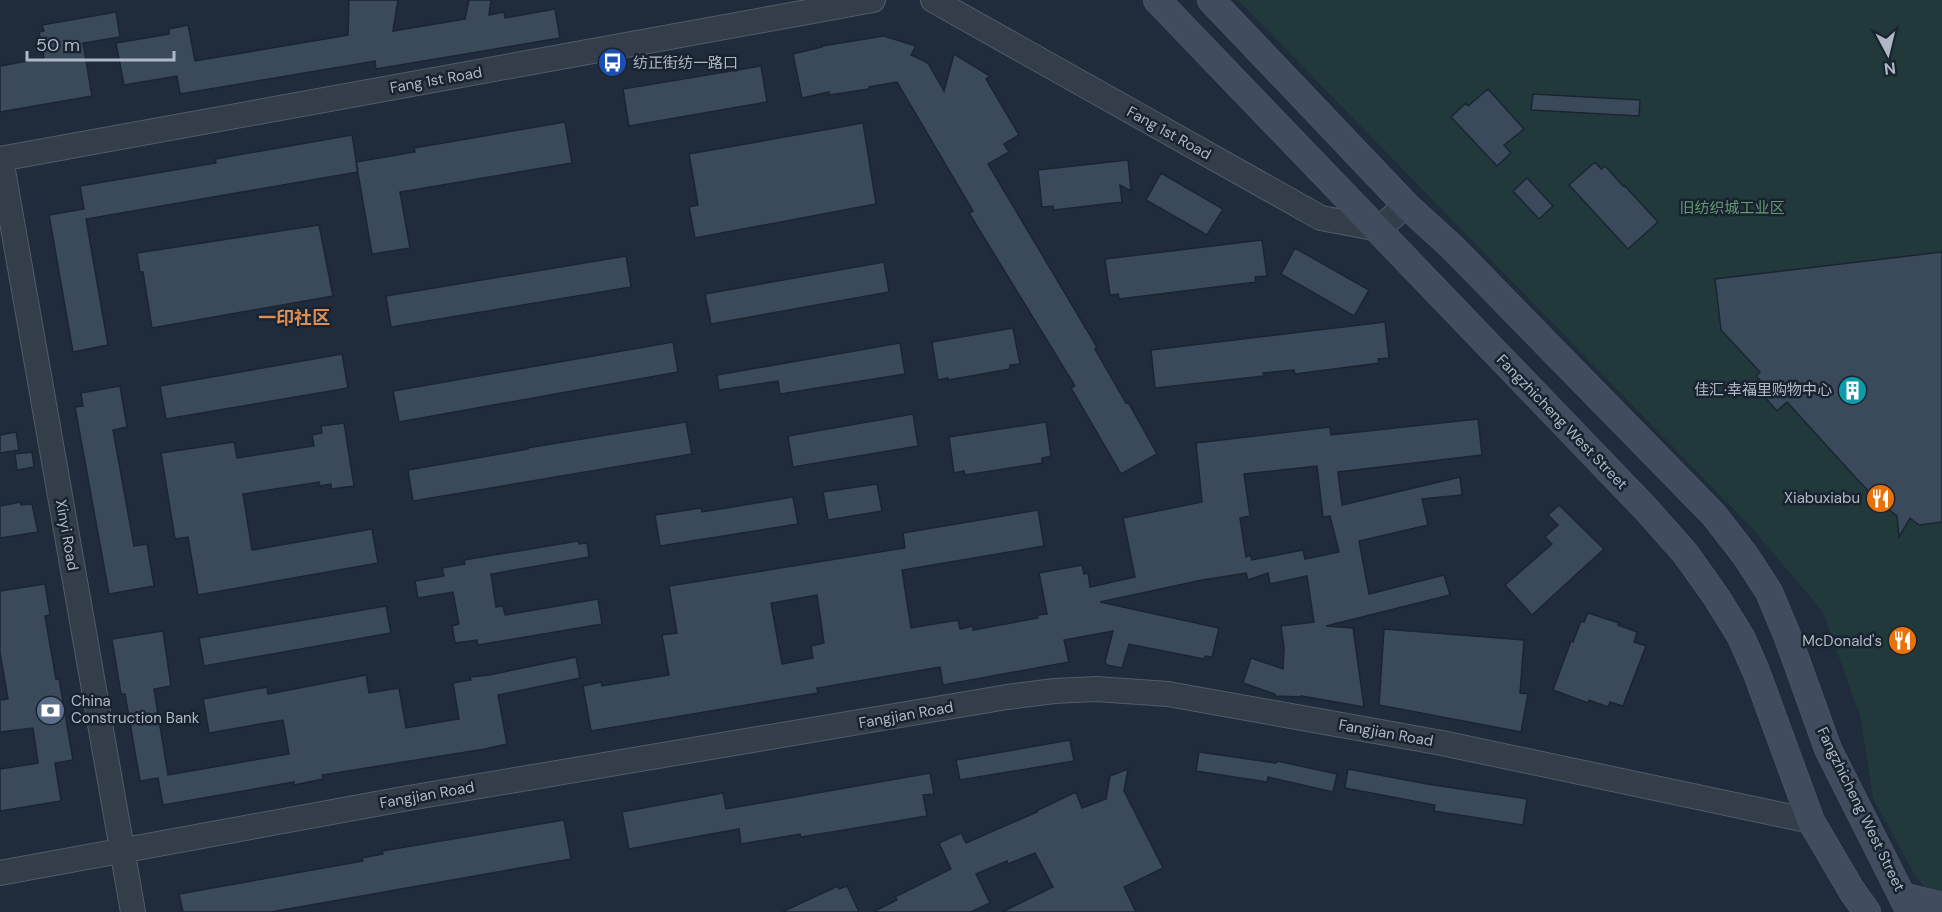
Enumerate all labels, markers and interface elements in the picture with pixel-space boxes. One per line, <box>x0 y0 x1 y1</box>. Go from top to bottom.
scale bar <box>27 24 174 62</box>
north arrow <box>1858 24 1918 84</box>
text: 50 m <box>36 33 80 57</box>
bus stop icon: 纺正街纺一路口 <box>596 47 628 79</box>
place label: 纺正街纺一路口 <box>633 53 738 73</box>
text: N <box>1883 57 1897 80</box>
street label: Fang 1st Road <box>388 62 484 98</box>
street label: Fang 1st Road <box>1123 102 1215 164</box>
park label: 旧纺织城工业区 <box>1679 198 1785 218</box>
district label: 一印社区 <box>258 306 330 330</box>
street label: Fangzhicheng West Street <box>1492 350 1632 494</box>
building icon: 佳汇·幸福里购物中心 <box>1837 374 1869 406</box>
place label: 佳汇·幸福里购物中心 <box>1694 380 1832 400</box>
restaurant icon: Xiabuxiabu <box>1865 482 1897 514</box>
place label: Xiabuxiabu <box>1784 488 1860 508</box>
street label: Xinyi Road <box>51 498 83 572</box>
restaurant icon: McDonald's <box>1887 625 1919 657</box>
place label: McDonald's <box>1802 631 1882 651</box>
place label: China Construction Bank <box>71 691 200 728</box>
bank icon: China Construction Bank <box>34 694 66 726</box>
street label: Fangjian Road <box>857 697 955 733</box>
street label: Fangjian Road <box>1337 715 1435 751</box>
street label: Fangzhicheng West Street <box>1812 724 1910 895</box>
street label: Fangjian Road <box>378 777 476 813</box>

